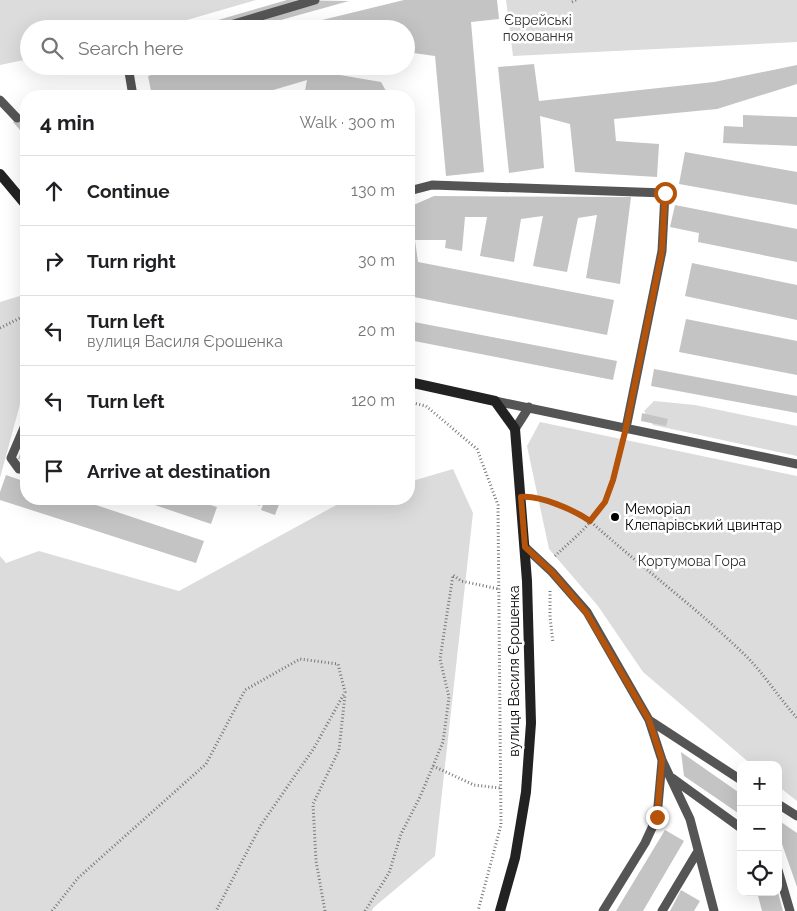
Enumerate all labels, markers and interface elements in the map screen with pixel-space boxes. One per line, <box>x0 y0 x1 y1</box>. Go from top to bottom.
park label: Єврейські поховання <box>503 12 573 44</box>
search box <box>20 20 415 75</box>
icon: search <box>38 34 66 62</box>
text: Search here <box>78 37 184 59</box>
text: 4 min <box>40 110 95 135</box>
text: Walk · 300 m <box>299 113 395 132</box>
icon: ahead <box>40 177 68 205</box>
text: Continue <box>87 180 170 202</box>
text: 130 m <box>351 181 395 200</box>
route start <box>654 182 677 205</box>
icon: right <box>40 247 68 275</box>
text: Turn right <box>87 250 176 272</box>
text: 30 m <box>358 251 395 270</box>
text: Turn left <box>87 310 164 332</box>
icon: left <box>40 317 68 345</box>
text: 20 m <box>358 321 395 340</box>
text: вулиця Василя Єрошенка <box>87 332 283 351</box>
icon: left <box>40 387 68 415</box>
text: Turn left <box>87 390 164 412</box>
text: 120 m <box>351 391 395 410</box>
icon: arrive <box>40 457 68 485</box>
text: Arrive at destination <box>87 460 271 482</box>
place label: Меморіал Клепарівський цвинтар <box>625 501 782 533</box>
marker: Меморіал Клепарівський цвинтар <box>609 511 621 523</box>
park label: Кортумова Гора <box>638 553 746 569</box>
street label: вулиця Василя Єрошенка <box>506 585 522 757</box>
map controls <box>737 761 782 896</box>
button: + <box>737 761 782 806</box>
route end <box>646 806 669 829</box>
button: − <box>737 806 782 851</box>
button: locate <box>737 851 782 896</box>

